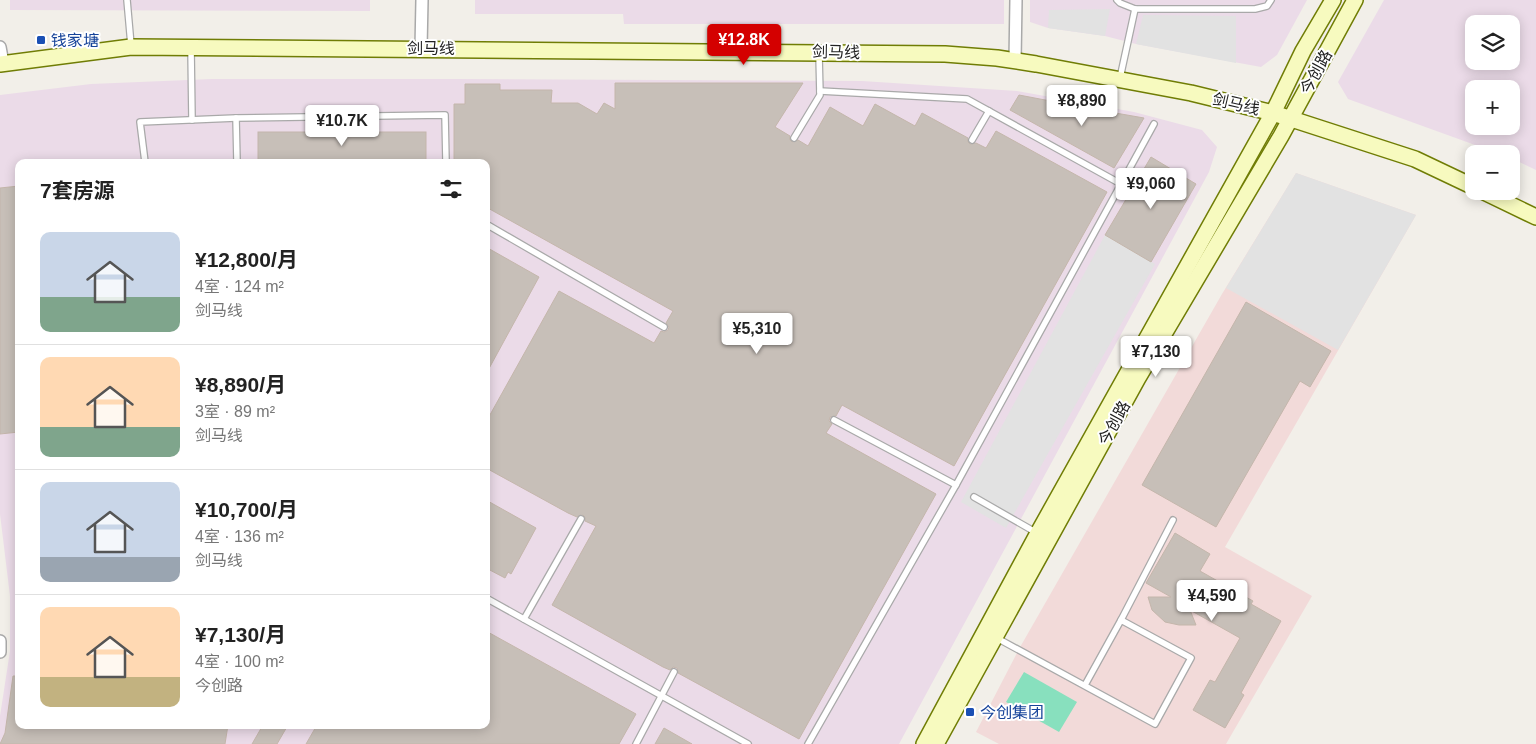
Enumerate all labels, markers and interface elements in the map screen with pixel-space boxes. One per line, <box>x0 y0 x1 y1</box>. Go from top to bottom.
map controls <box>1465 15 1520 200</box>
button: layers <box>1465 15 1520 70</box>
pin: ¥12.8K <box>703 23 785 66</box>
text: ¥12.8K <box>718 31 770 48</box>
place label: 钱家塘 <box>51 32 99 49</box>
marker: 钱家塘 <box>35 34 47 46</box>
street label: 剑马线 <box>407 40 455 57</box>
street label: 剑马线 <box>812 43 860 61</box>
street label: 今创路 <box>1297 47 1335 97</box>
button: + <box>1465 80 1520 135</box>
pin: ¥8,890 <box>1041 84 1123 127</box>
street label: 剑马线 <box>1211 90 1261 118</box>
text: ¥8,890 <box>1058 92 1106 109</box>
pin: ¥10.7K <box>301 104 383 147</box>
text: ¥10.7K <box>316 112 368 129</box>
button: − <box>1465 145 1520 200</box>
pin: ¥9,060 <box>1110 168 1192 210</box>
icon: filters <box>437 175 465 203</box>
text: ¥9,060 <box>1127 175 1175 192</box>
text: 7套房源 <box>40 179 115 202</box>
text: ¥12,800/月 <box>195 248 298 271</box>
icon: home <box>80 252 140 312</box>
text: 4室 · 124 m² <box>195 278 284 295</box>
text: 剑马线 <box>195 302 243 319</box>
pin: ¥5,310 <box>716 312 798 355</box>
text: ¥5,310 <box>733 320 781 337</box>
pin: ¥7,130 <box>1115 336 1197 378</box>
text: ¥7,130 <box>1132 343 1180 360</box>
text: ¥8,890/月 <box>195 373 286 396</box>
icon: home <box>80 377 140 437</box>
street label: 今创路 <box>1095 398 1133 448</box>
text: 3室 · 89 m² <box>195 403 275 420</box>
text: 剑马线 <box>195 427 243 444</box>
text: ¥10,700/月 <box>195 498 298 521</box>
icon: home <box>80 502 140 562</box>
text: 4室 · 136 m² <box>195 528 284 545</box>
text: 剑马线 <box>195 552 243 569</box>
pin: ¥4,590 <box>1171 580 1253 622</box>
text: ¥4,590 <box>1188 587 1236 604</box>
text: ¥7,130/月 <box>195 623 286 646</box>
icon: home <box>80 627 140 687</box>
text: 4室 · 100 m² <box>195 653 284 670</box>
text: 今创路 <box>195 677 243 694</box>
place label: 今创集团 <box>980 704 1044 721</box>
marker: 今创集团 <box>964 706 976 718</box>

